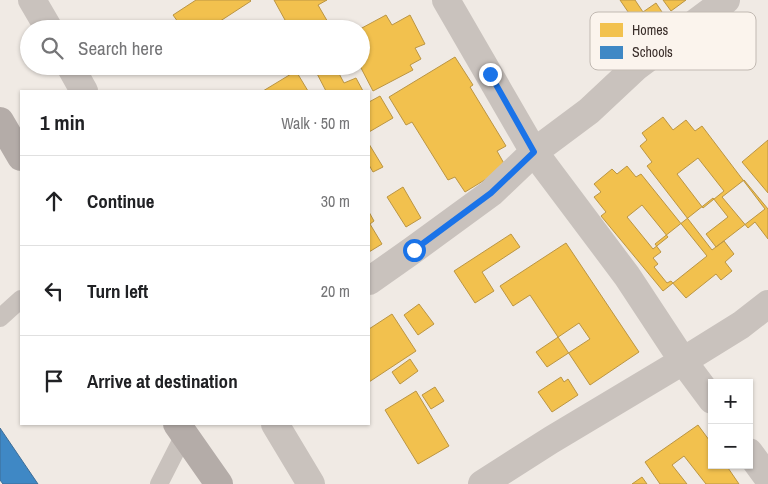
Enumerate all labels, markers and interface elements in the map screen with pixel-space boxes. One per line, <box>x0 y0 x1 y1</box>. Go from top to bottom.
legend <box>590 12 756 70</box>
search box <box>20 20 370 75</box>
text: Homes <box>632 21 669 39</box>
icon: search <box>38 34 66 62</box>
text: Search here <box>78 35 163 61</box>
text: Schools <box>632 43 673 61</box>
route end <box>479 63 502 86</box>
text: 1 min <box>40 108 85 137</box>
text: Walk · 50 m <box>281 112 350 134</box>
icon: ahead <box>40 187 68 215</box>
text: Continue <box>87 188 155 214</box>
text: 30 m <box>321 190 350 212</box>
route start <box>403 239 426 262</box>
icon: left <box>40 277 68 305</box>
text: Turn left <box>87 278 148 304</box>
text: 20 m <box>321 280 350 302</box>
icon: arrive <box>40 367 68 395</box>
text: Arrive at destination <box>87 368 238 394</box>
map controls <box>708 379 753 469</box>
button: + <box>708 379 753 424</box>
button: − <box>708 424 753 469</box>

